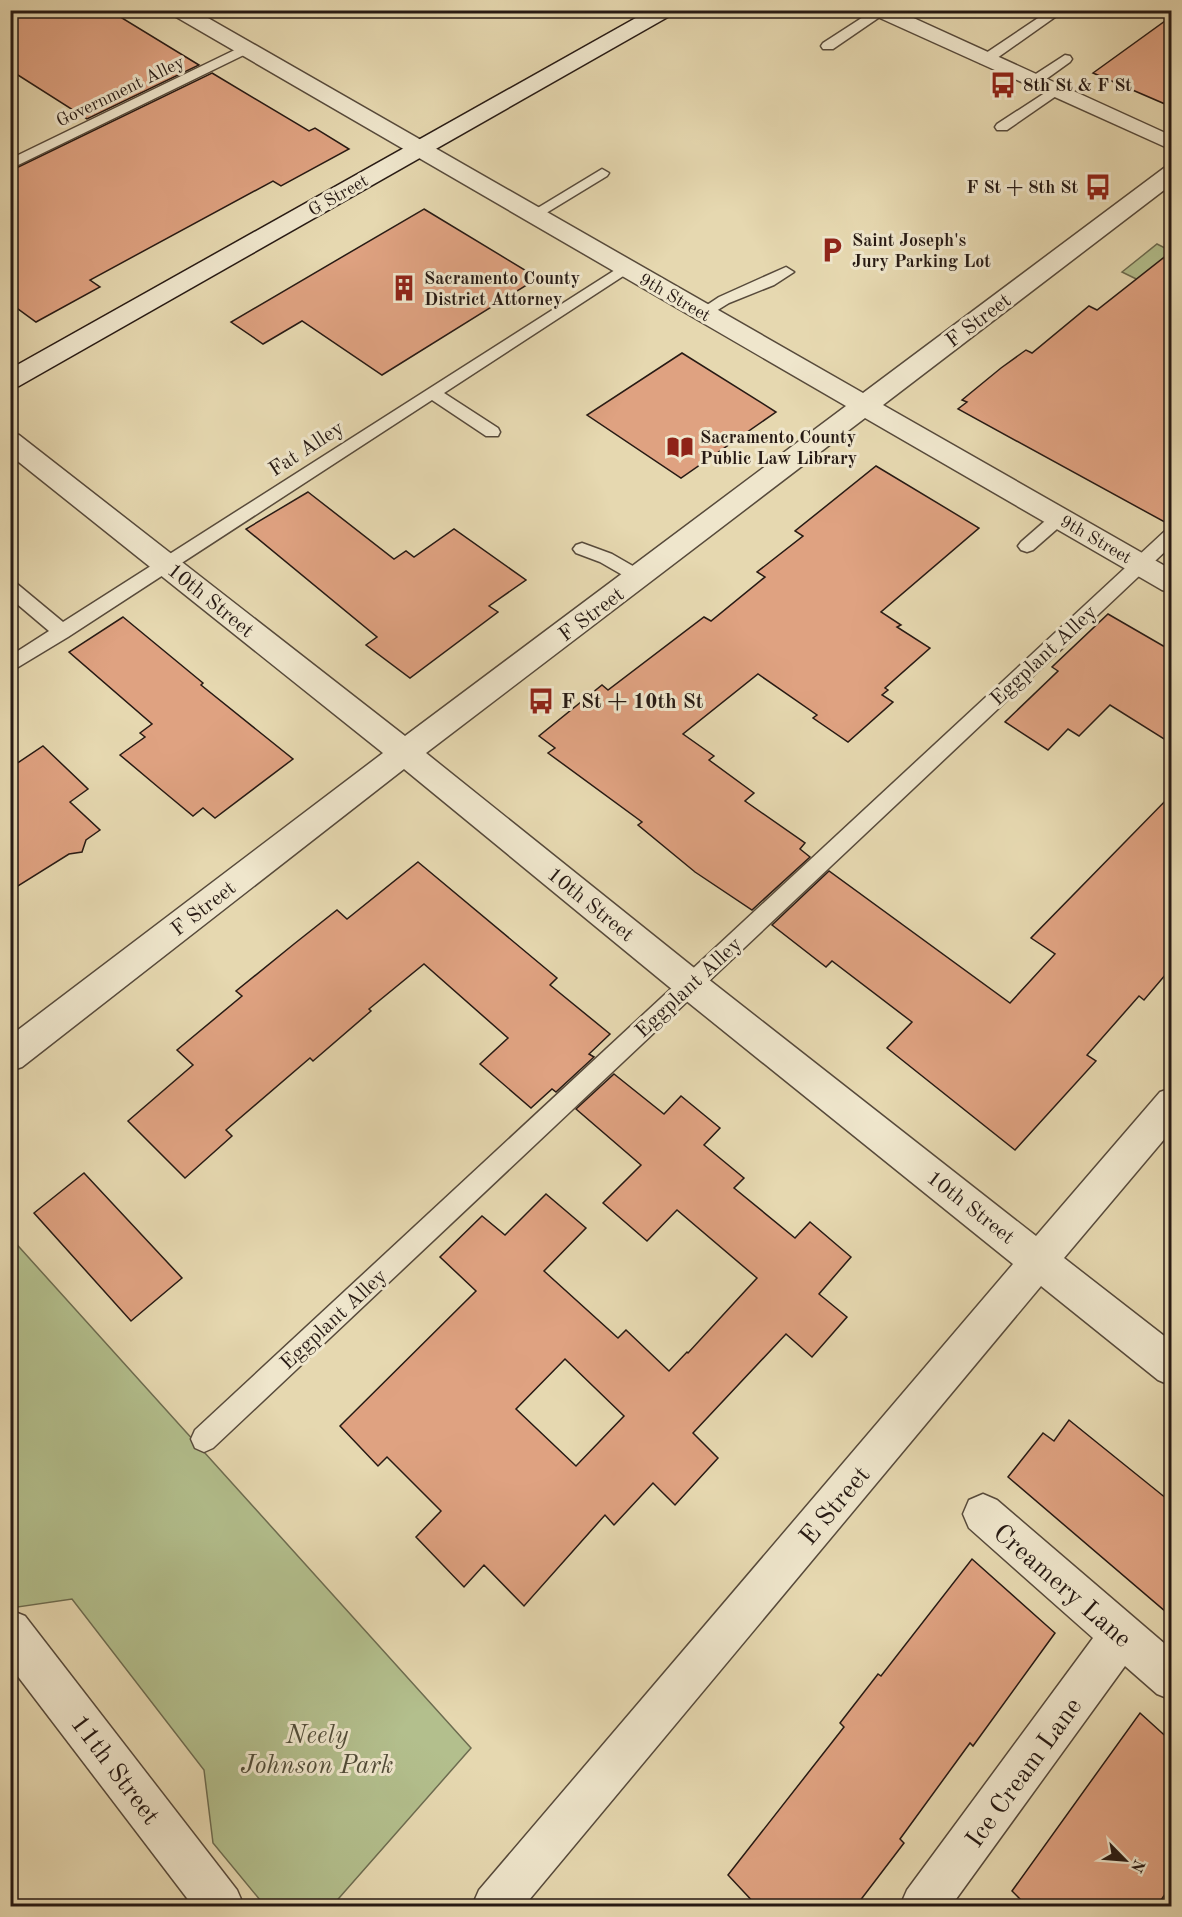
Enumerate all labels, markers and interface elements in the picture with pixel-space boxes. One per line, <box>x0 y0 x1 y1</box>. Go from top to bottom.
street label: Government Alley <box>54 53 188 131</box>
bus stop icon: 8th St & F St <box>988 70 1018 100</box>
place label: 8th St & F St <box>1023 77 1132 95</box>
street label: G Street <box>306 172 371 220</box>
bus stop icon: F St + 8th St <box>1083 172 1113 202</box>
place label: F St + 8th St <box>966 179 1078 197</box>
place label: Saint Joseph's Jury Parking Lot <box>852 232 991 271</box>
parking icon: Saint Joseph's Jury Parking Lot <box>817 235 847 265</box>
place label: Sacramento County District Attorney <box>424 270 580 309</box>
street label: 9th Street <box>636 270 713 325</box>
building icon: Sacramento County District Attorney <box>389 273 419 303</box>
street label: F Street <box>942 290 1015 352</box>
street label: Fat Alley <box>266 417 348 481</box>
place label: Sacramento County Public Law Library <box>700 429 857 468</box>
library icon: Sacramento County Public Law Library <box>665 432 695 462</box>
street label: 9th Street <box>1057 512 1134 567</box>
street label: 10th Street <box>163 560 257 642</box>
street label: F Street <box>555 584 628 646</box>
street label: Eggplant Alley <box>987 602 1101 710</box>
bus stop icon: F St + 10th St <box>526 686 556 716</box>
place label: F St + 10th St <box>561 692 704 713</box>
street label: 10th Street <box>543 864 637 946</box>
street label: F Street <box>168 878 240 941</box>
street label: Eggplant Alley <box>632 934 746 1042</box>
street label: 10th Street <box>922 1168 1018 1249</box>
street label: Eggplant Alley <box>277 1266 391 1374</box>
street label: E Street <box>795 1462 876 1551</box>
street label: Creamery Lane <box>988 1520 1136 1653</box>
street label: Ice Cream Lane <box>962 1694 1087 1853</box>
street label: 11th Street <box>65 1711 164 1830</box>
park label: Neely Johnson Park <box>240 1723 394 1779</box>
north arrow <box>1095 1830 1155 1890</box>
text: N <box>1127 1857 1147 1875</box>

